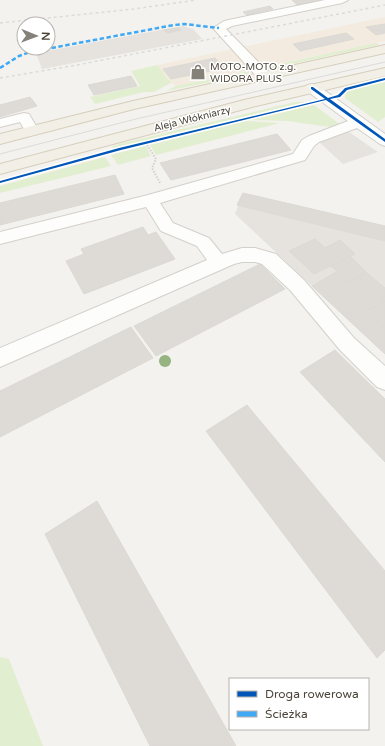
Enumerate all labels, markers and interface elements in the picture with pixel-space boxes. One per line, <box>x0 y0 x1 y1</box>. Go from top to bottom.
north arrow <box>16 16 56 56</box>
text: N <box>39 32 52 41</box>
place label: MOTO-MOTO z.g. WIDORA PLUS <box>210 61 296 85</box>
shop icon: MOTO-MOTO z.g. WIDORA PLUS <box>189 63 207 81</box>
street label: Aleja Włókniarzy <box>153 103 233 134</box>
legend <box>229 678 369 730</box>
text: Droga rowerowa <box>265 687 359 701</box>
text: Ścieżka <box>265 707 308 721</box>

